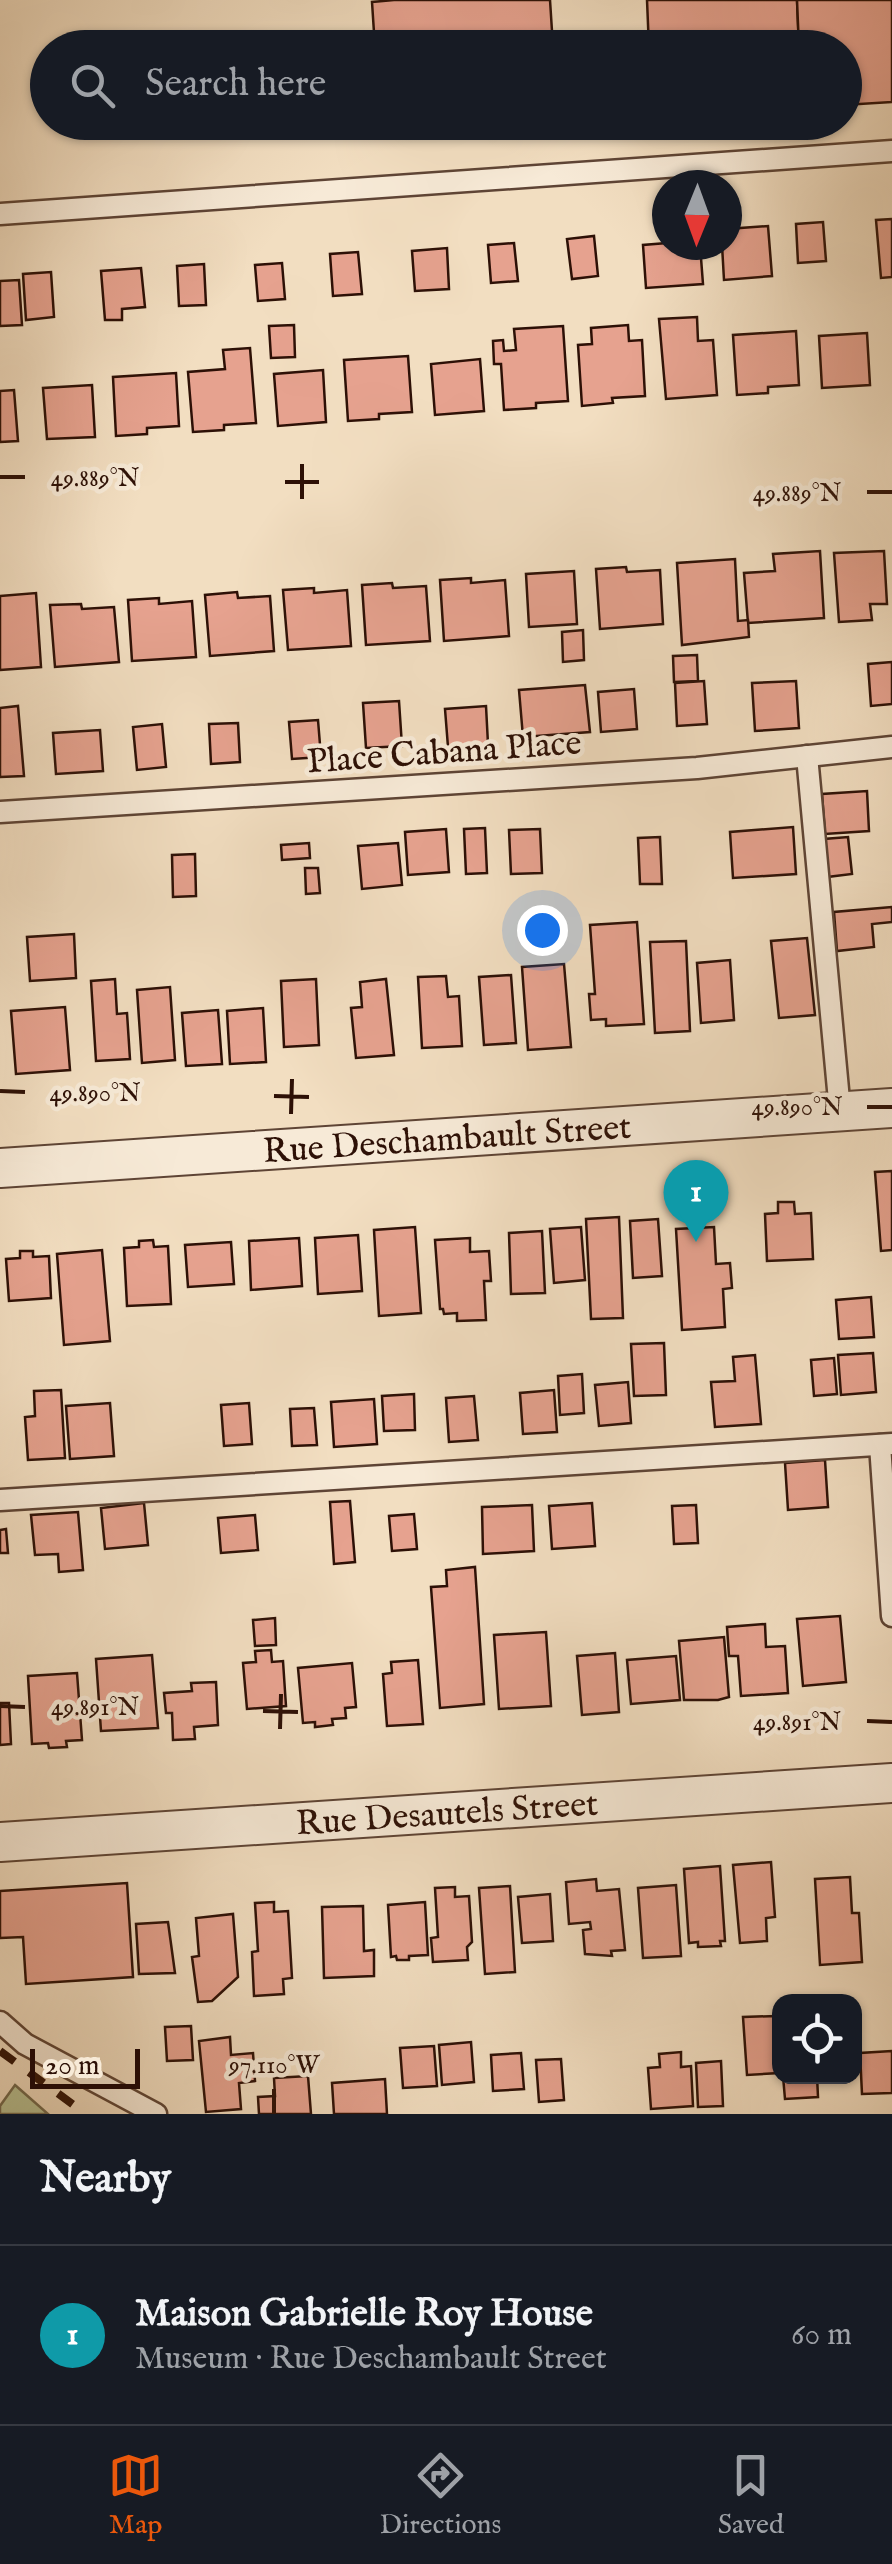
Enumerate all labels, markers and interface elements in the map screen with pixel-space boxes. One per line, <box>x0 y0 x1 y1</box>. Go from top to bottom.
search box <box>30 30 862 140</box>
icon: search <box>65 58 120 113</box>
text: Search here <box>145 61 326 109</box>
north arrow <box>652 170 742 260</box>
text: 49.889°N <box>51 463 139 495</box>
text: 49.889°N <box>753 478 841 510</box>
street label: Place Cabana Place <box>305 721 583 786</box>
your location <box>517 905 568 956</box>
text: 49.890°N <box>49 1078 141 1110</box>
text: 49.890°N <box>751 1092 843 1124</box>
street label: Rue Deschambault Street <box>262 1106 633 1175</box>
pin: 1 <box>664 1160 728 1242</box>
text: 49.891°N <box>51 1692 139 1724</box>
text: 49.891°N <box>753 1707 841 1739</box>
street label: Rue Desautels Street <box>295 1782 600 1847</box>
map controls <box>772 1994 862 2084</box>
button: locate <box>772 1994 862 2084</box>
scale bar <box>30 2044 140 2088</box>
text: 20 m <box>45 2049 100 2084</box>
text: 97.110°W <box>228 2050 320 2082</box>
text: Nearby <box>40 2153 171 2206</box>
text: Maison Gabrielle Roy House <box>135 2291 593 2339</box>
text: 1 <box>67 2315 78 2356</box>
text: 60 m <box>791 2315 852 2356</box>
text: Museum · Rue Deschambault Street <box>135 2339 607 2380</box>
tab: Map <box>108 2448 163 2543</box>
tab: Directions <box>379 2448 501 2543</box>
tab: Saved <box>718 2448 784 2543</box>

